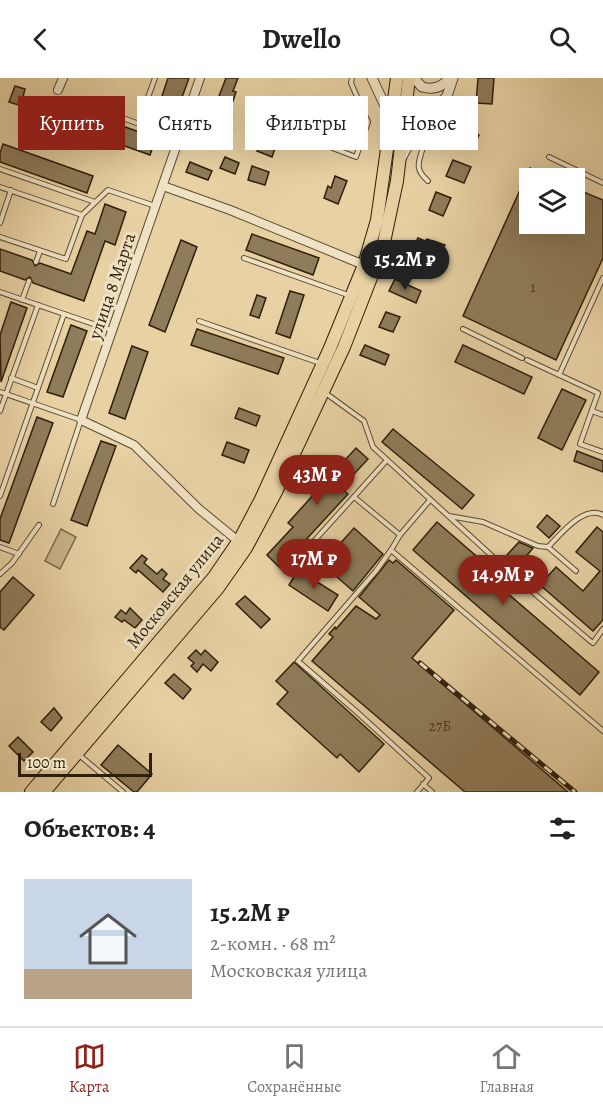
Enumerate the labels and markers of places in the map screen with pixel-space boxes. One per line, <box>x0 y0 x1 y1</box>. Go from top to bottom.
pin: 15.2M ₽ <box>350 240 460 291</box>
pin: 43M ₽ <box>275 455 359 506</box>
pin: 17M ₽ <box>272 539 356 590</box>
pin: 14.9M ₽ <box>448 555 558 606</box>

